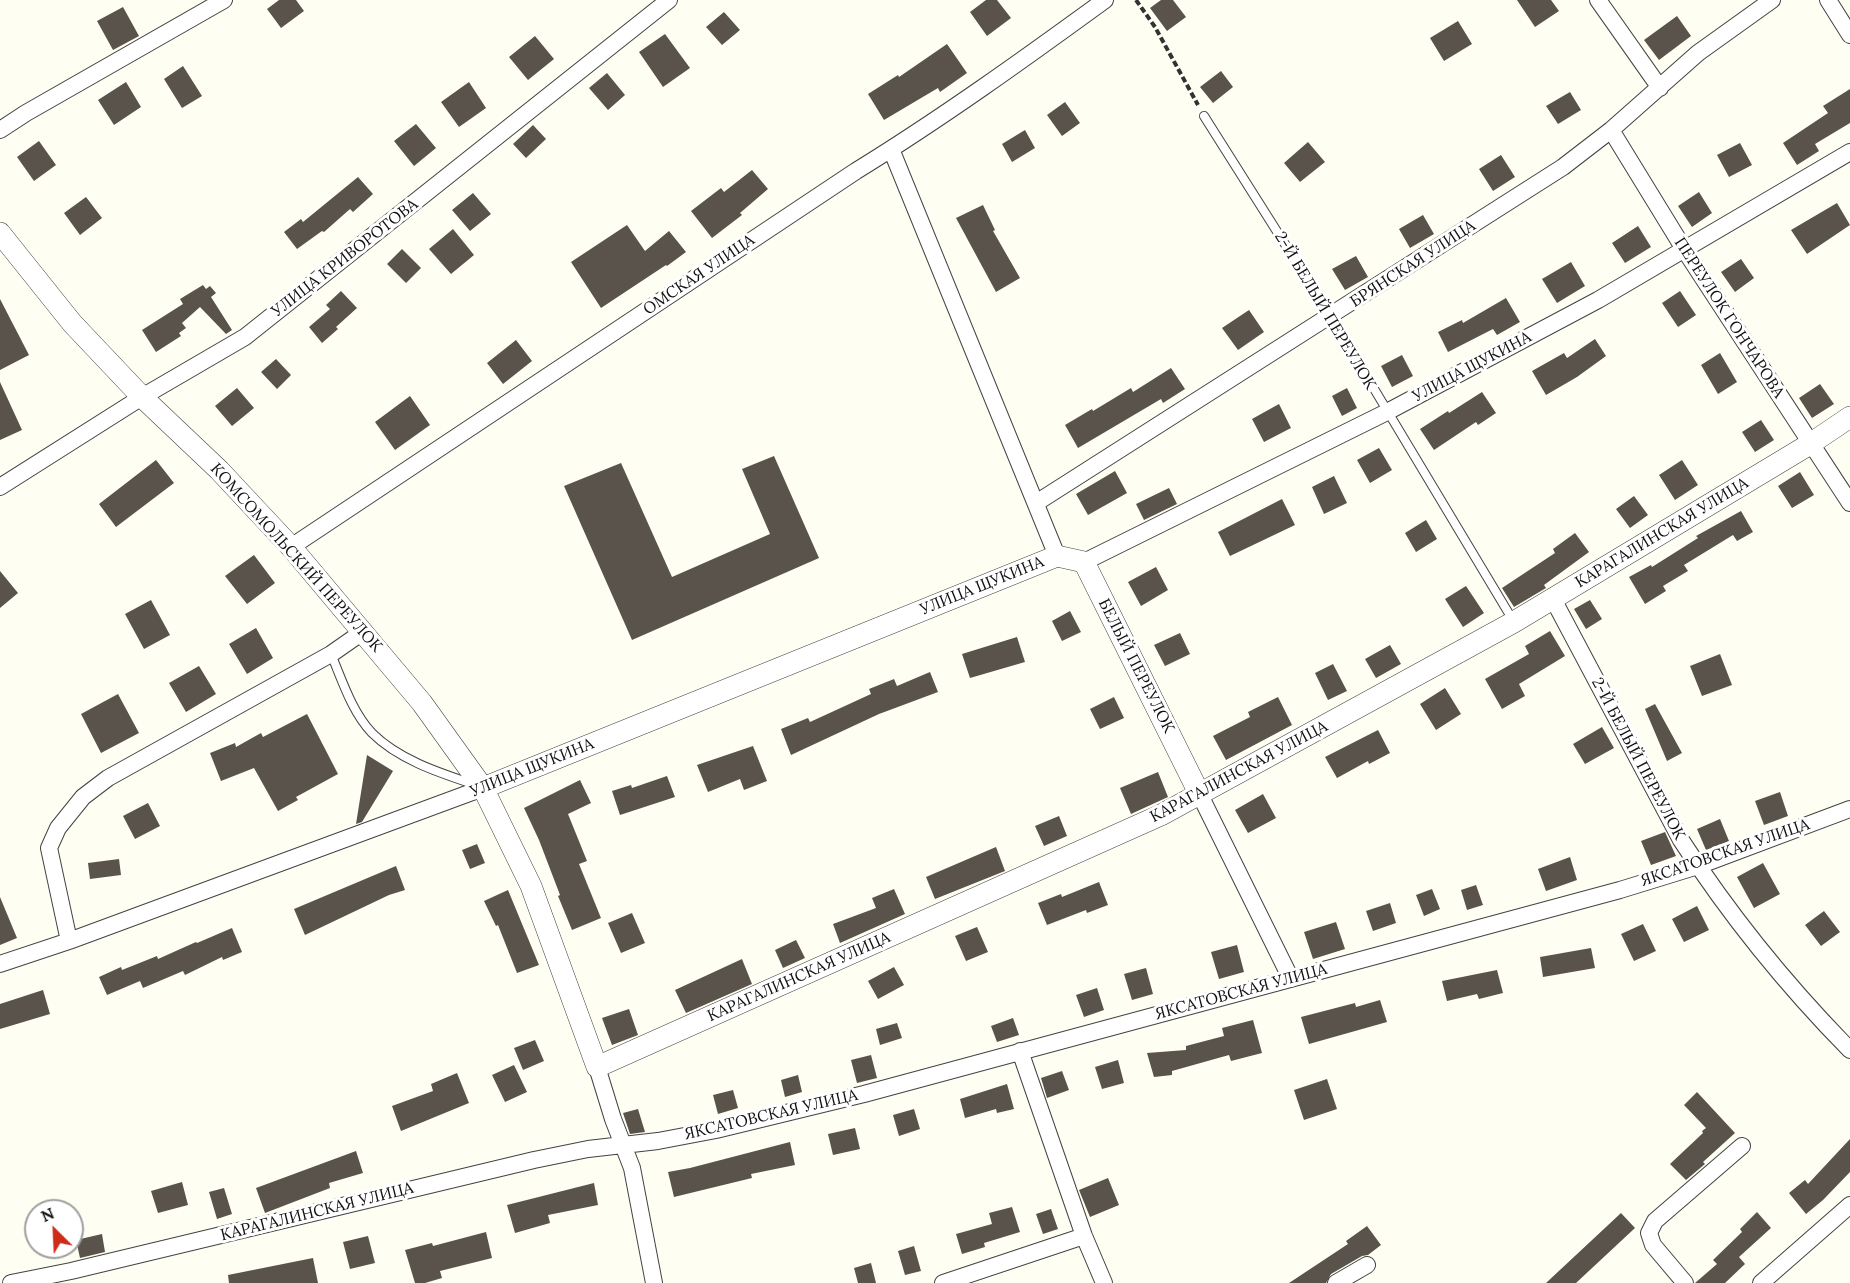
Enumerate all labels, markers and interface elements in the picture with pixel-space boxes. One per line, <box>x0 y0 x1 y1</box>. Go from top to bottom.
street label: УЛИЦА КРИВОРОТОВА <box>268 195 422 321</box>
street label: БРЯНСКАЯ УЛИЦА <box>1347 216 1479 312</box>
street label: 2-Й БЕЛЫЙ ПЕРЕУЛОК <box>1270 228 1380 394</box>
street label: ОМСКАЯ УЛИЦА <box>640 231 758 319</box>
street label: ПЕРЕУЛОК ГОНЧАРОВА <box>1670 234 1788 402</box>
street label: УЛИЦА ЩУКИНА <box>1409 328 1535 406</box>
street label: КОМСОМОЛЬСКИЙ ПЕРЕУЛОК <box>206 459 386 657</box>
street label: КАРАГАЛИНСКАЯ УЛИЦА <box>1572 474 1752 592</box>
street label: УЛИЦА ЩУКИНА <box>917 552 1047 620</box>
street label: БЕЛЫЙ ПЕРЕУЛОК <box>1094 596 1178 736</box>
street label: 2-Й БЕЛЫЙ ПЕРЕУЛОК <box>1587 675 1689 843</box>
street label: КАРАГАЛИНСКАЯ УЛИЦА <box>1147 717 1331 827</box>
street label: УЛИЦА ЩУКИНА <box>467 734 597 802</box>
street label: ЯКСАТОВСКАЯ УЛИЦА <box>1638 815 1812 891</box>
street label: КАРАГАЛИНСКАЯ УЛИЦА <box>705 928 893 1026</box>
street label: ЯКСАТОВСКАЯ УЛИЦА <box>1153 960 1329 1024</box>
street label: ЯКСАТОВСКАЯ УЛИЦА <box>682 1086 860 1144</box>
street label: КАРАГАЛИНСКАЯ УЛИЦА <box>218 1179 416 1245</box>
north arrow <box>24 1199 84 1259</box>
text: N <box>38 1203 57 1226</box>

